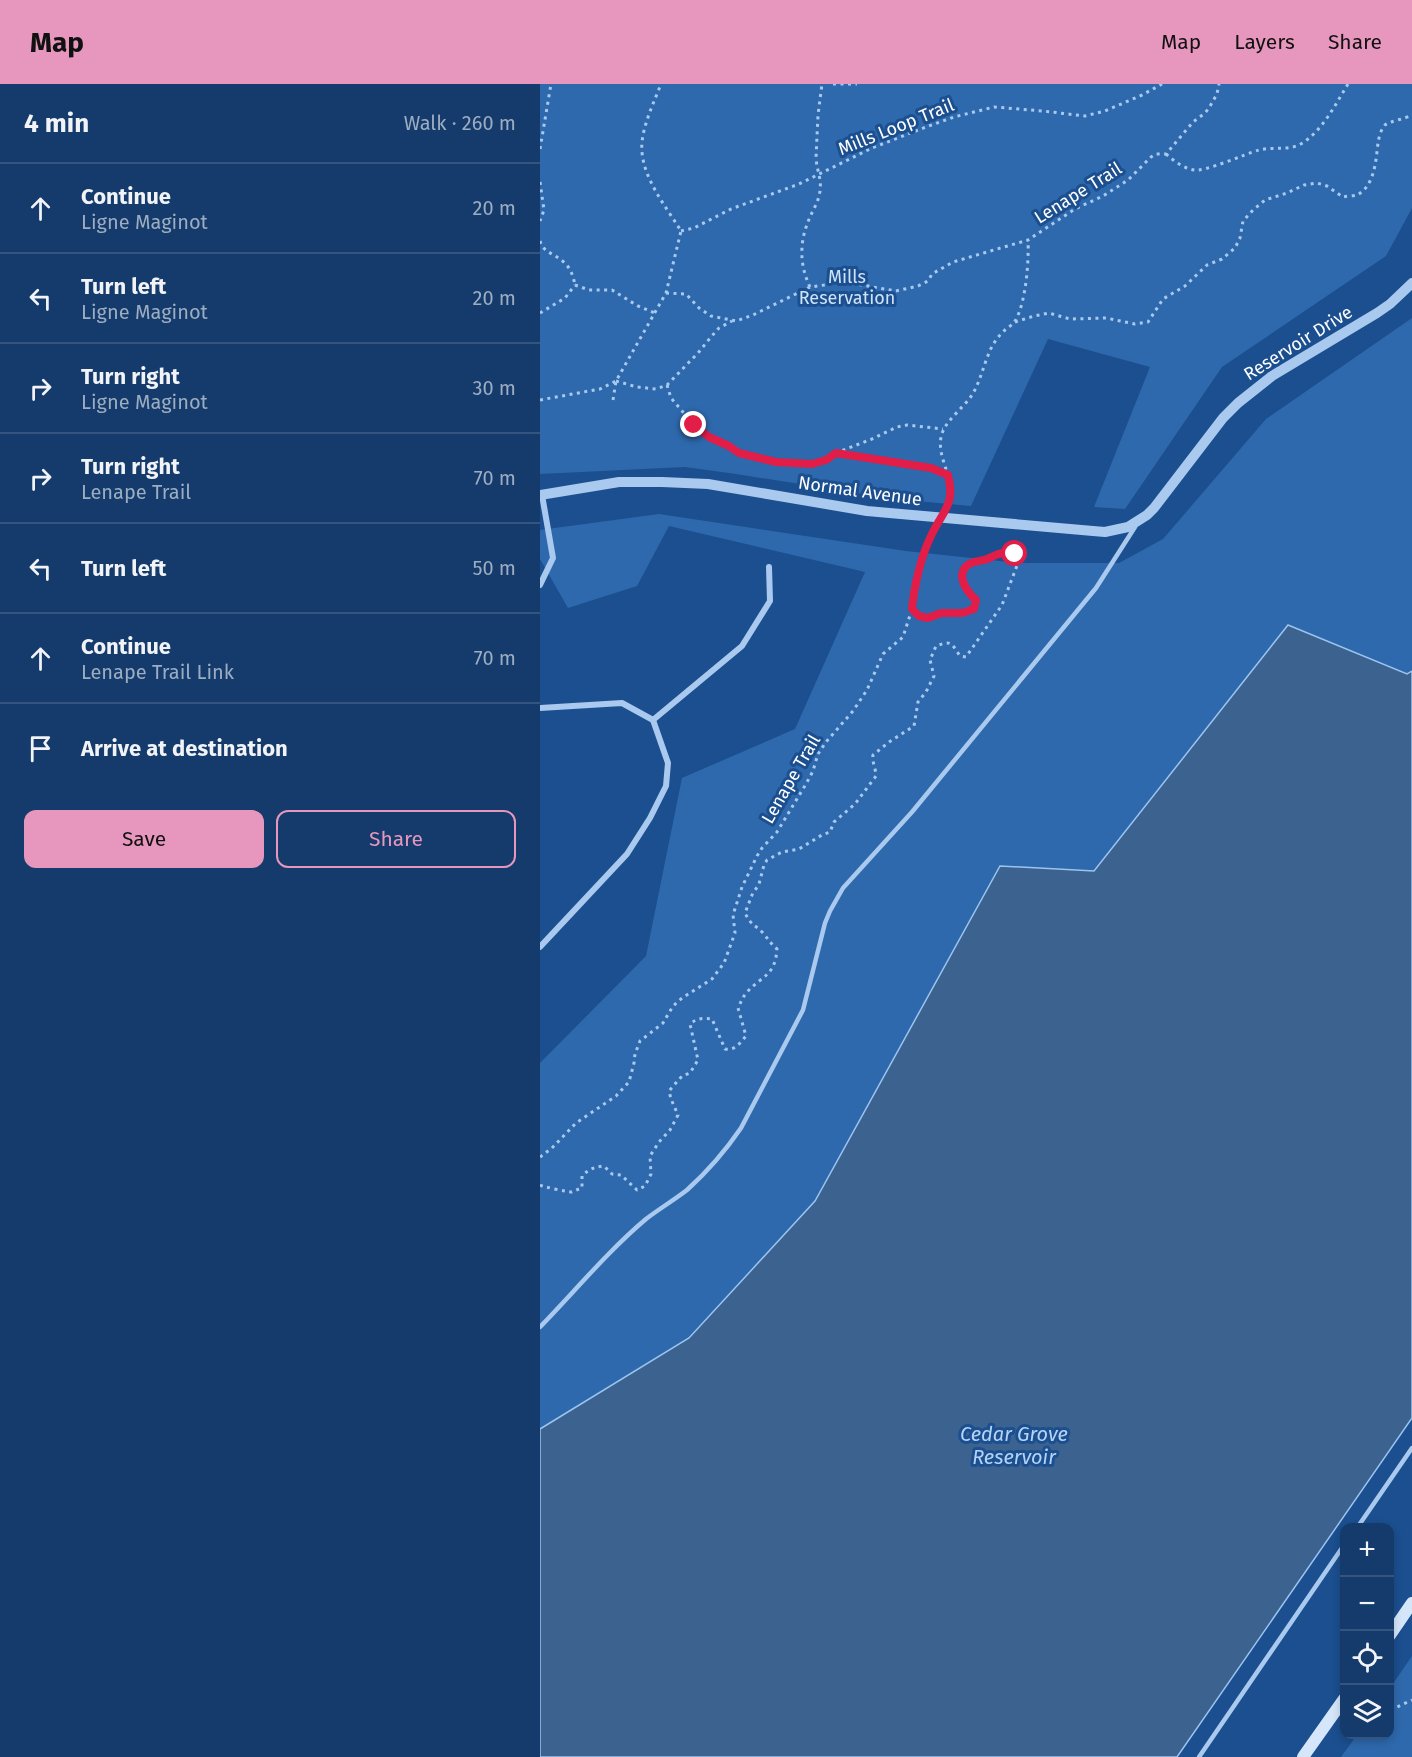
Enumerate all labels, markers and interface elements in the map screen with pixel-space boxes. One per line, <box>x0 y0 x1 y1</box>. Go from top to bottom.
text: Map <box>30 26 84 59</box>
text: Map <box>1161 29 1201 55</box>
text: Layers <box>1234 29 1295 55</box>
text: Share <box>1328 29 1382 55</box>
street label: Mills Loop Trail <box>835 94 957 160</box>
text: 4 min <box>24 108 89 139</box>
text: Walk · 260 m <box>404 111 516 135</box>
street label: Lenape Trail <box>1030 157 1126 229</box>
text: Continue <box>81 183 171 210</box>
icon: ahead <box>24 192 57 225</box>
text: 20 m <box>473 196 516 220</box>
text: Ligne Maginot <box>81 210 208 234</box>
park label: Mills Reservation <box>799 266 895 309</box>
text: Turn left <box>81 273 166 300</box>
icon: left <box>24 282 57 315</box>
text: 20 m <box>473 286 516 310</box>
text: Ligne Maginot <box>81 300 208 324</box>
street label: Reservoir Drive <box>1240 301 1356 385</box>
text: Turn right <box>81 363 180 390</box>
icon: right <box>24 372 57 405</box>
text: 30 m <box>472 376 516 400</box>
text: Ligne Maginot <box>81 390 208 414</box>
route end <box>680 411 706 437</box>
text: Turn right <box>81 453 180 480</box>
icon: right <box>24 462 57 495</box>
text: 70 m <box>474 466 516 490</box>
street label: Normal Avenue <box>797 471 923 511</box>
text: Lenape Trail <box>81 480 191 504</box>
route start <box>1001 540 1027 566</box>
icon: left <box>24 552 57 585</box>
text: Turn left <box>81 555 166 582</box>
text: 50 m <box>472 556 516 580</box>
text: Continue <box>81 633 171 660</box>
icon: ahead <box>24 642 57 675</box>
text: 70 m <box>474 646 516 670</box>
text: Lenape Trail Link <box>81 660 234 684</box>
street label: Lenape Trail <box>757 731 825 827</box>
icon: arrive <box>24 732 57 765</box>
text: Arrive at destination <box>81 735 288 762</box>
button: Save <box>24 810 264 868</box>
button: Share <box>276 810 516 868</box>
water label: Cedar Grove Reservoir <box>960 1422 1068 1469</box>
map controls <box>1340 1523 1394 1739</box>
button: + <box>1340 1523 1394 1577</box>
button: − <box>1340 1577 1394 1631</box>
button: locate <box>1340 1631 1394 1685</box>
button: layers <box>1340 1685 1394 1739</box>

